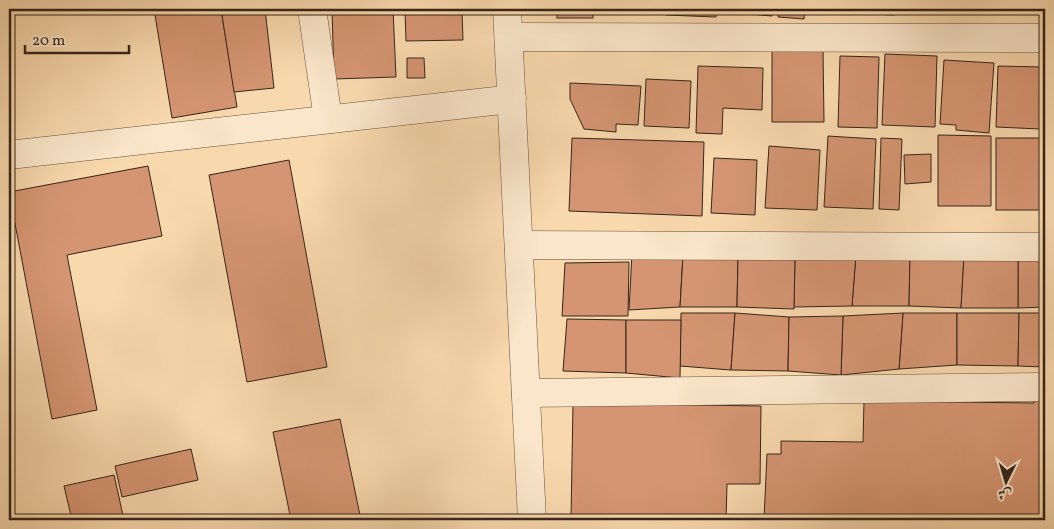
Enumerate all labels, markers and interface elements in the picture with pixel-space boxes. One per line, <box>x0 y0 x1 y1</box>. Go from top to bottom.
scale bar <box>25 22 129 54</box>
text: 20 m <box>32 31 65 52</box>
north arrow <box>982 456 1032 506</box>
text: ش <box>997 483 1013 504</box>

